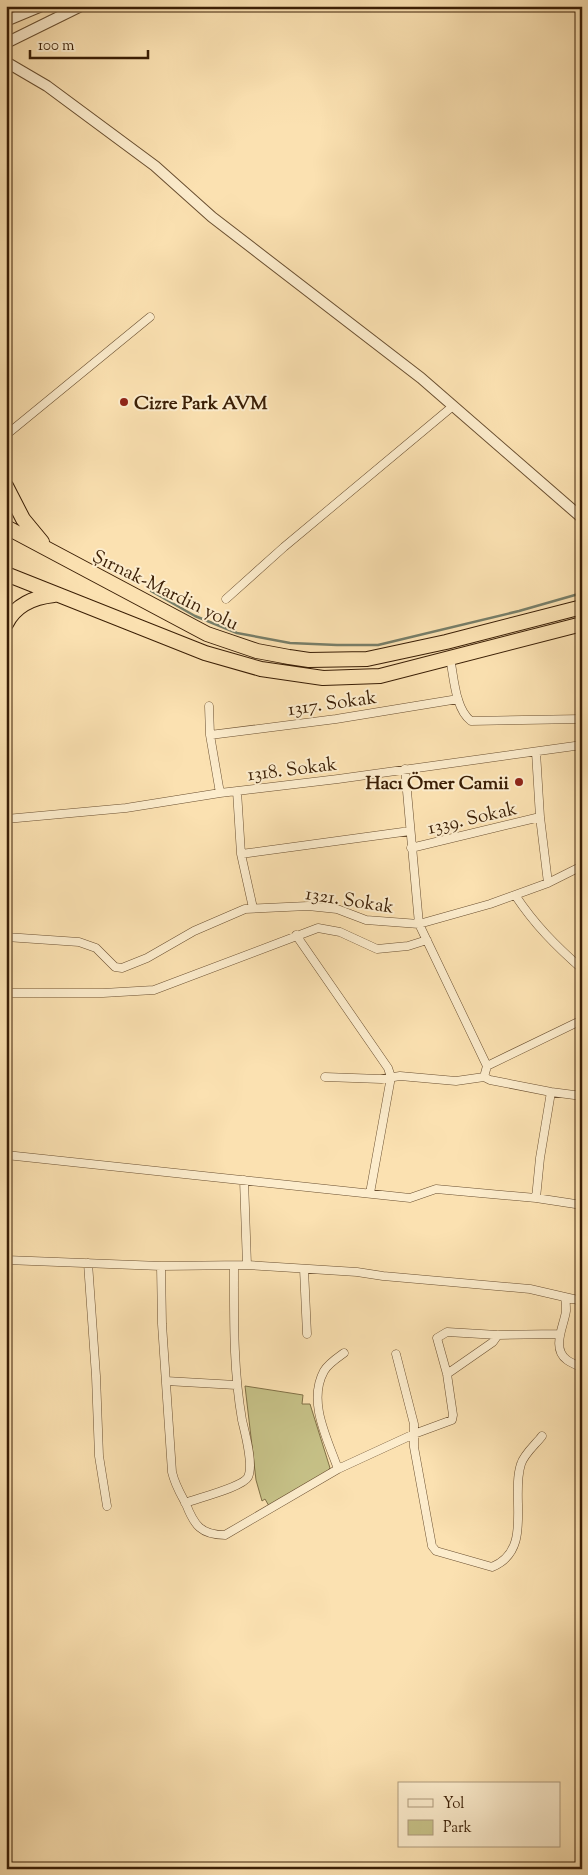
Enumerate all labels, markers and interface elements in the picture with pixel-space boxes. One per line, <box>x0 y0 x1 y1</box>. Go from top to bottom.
scale bar <box>30 28 148 60</box>
text: 100 m <box>38 36 75 57</box>
place label: Cizre Park AVM <box>134 391 268 418</box>
marker: Cizre Park AVM <box>118 396 130 408</box>
street label: Şırnak-Mardin yolu <box>87 544 243 638</box>
street label: 1317. Sokak <box>286 685 379 724</box>
street label: 1318. Sokak <box>246 752 339 789</box>
place label: Hacı Ömer Camii <box>365 771 510 798</box>
marker: Hacı Ömer Camii <box>513 776 525 788</box>
street label: 1339. Sokak <box>425 796 520 843</box>
street label: 1321. Sokak <box>303 881 397 922</box>
legend <box>398 1782 560 1848</box>
text: Yol <box>443 1794 465 1815</box>
text: Park <box>443 1818 472 1839</box>

